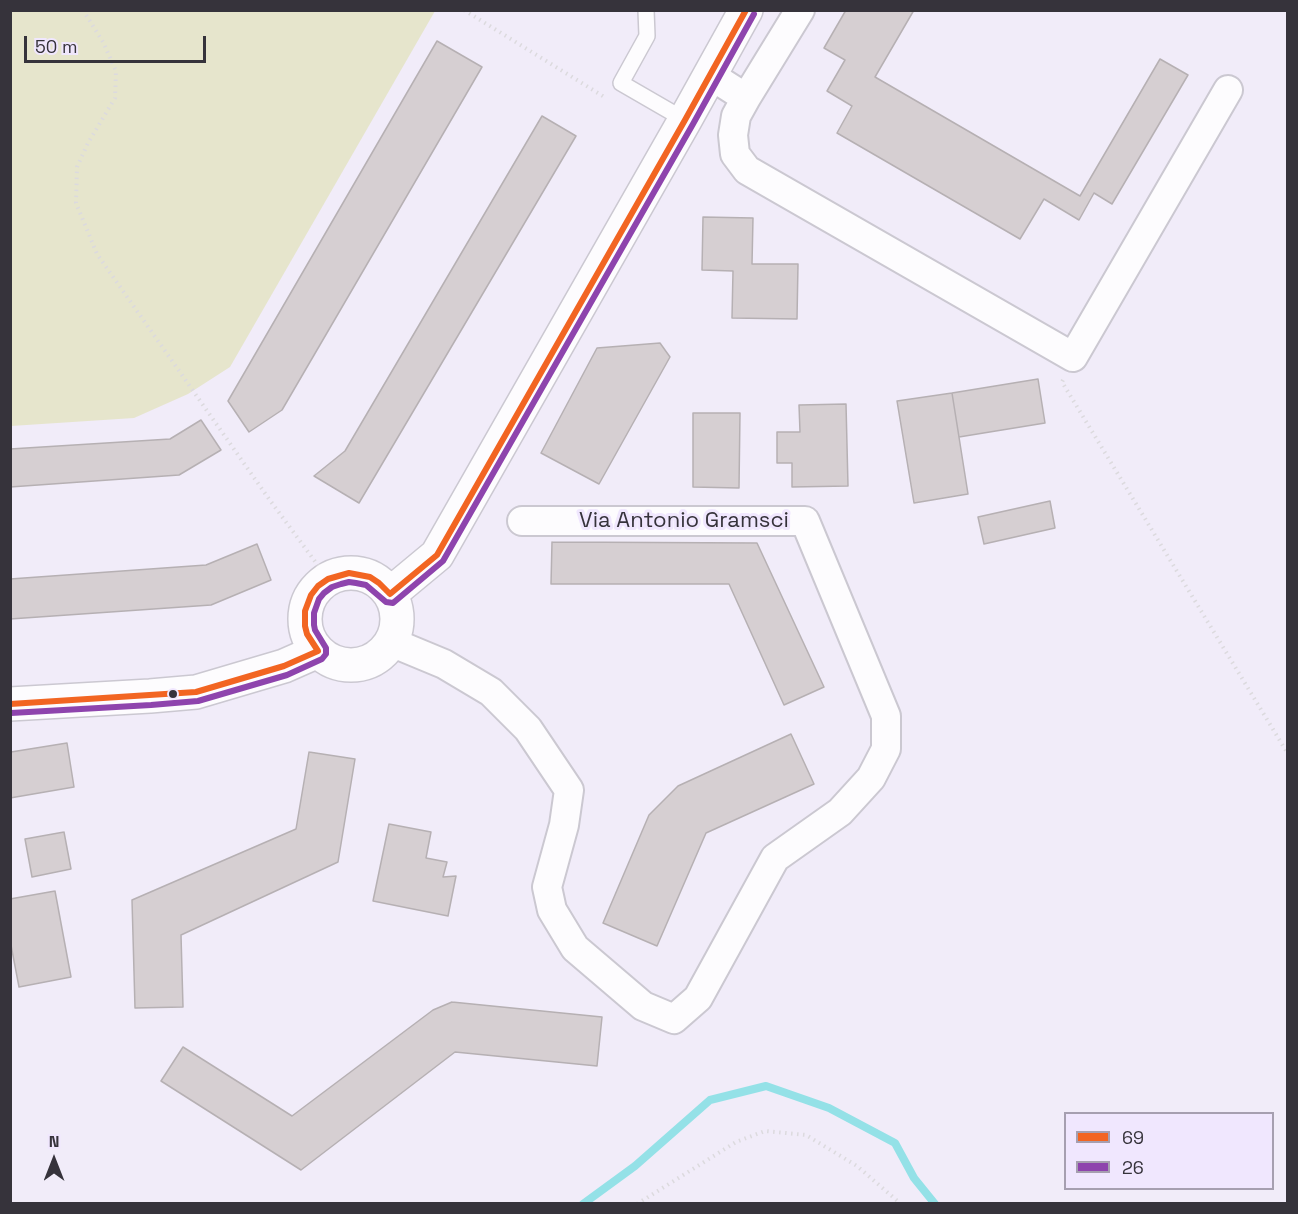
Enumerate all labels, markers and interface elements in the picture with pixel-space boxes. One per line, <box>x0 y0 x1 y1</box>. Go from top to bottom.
scale bar <box>27 24 208 62</box>
text: 50 m <box>35 35 77 58</box>
street label: Via Antonio Gramsci <box>579 508 789 534</box>
unlabelled marker <box>167 688 179 700</box>
legend <box>1064 1112 1274 1190</box>
text: 69 <box>1122 1126 1144 1149</box>
north arrow <box>24 1130 84 1190</box>
text: N <box>49 1131 59 1152</box>
text: 26 <box>1122 1156 1144 1179</box>

